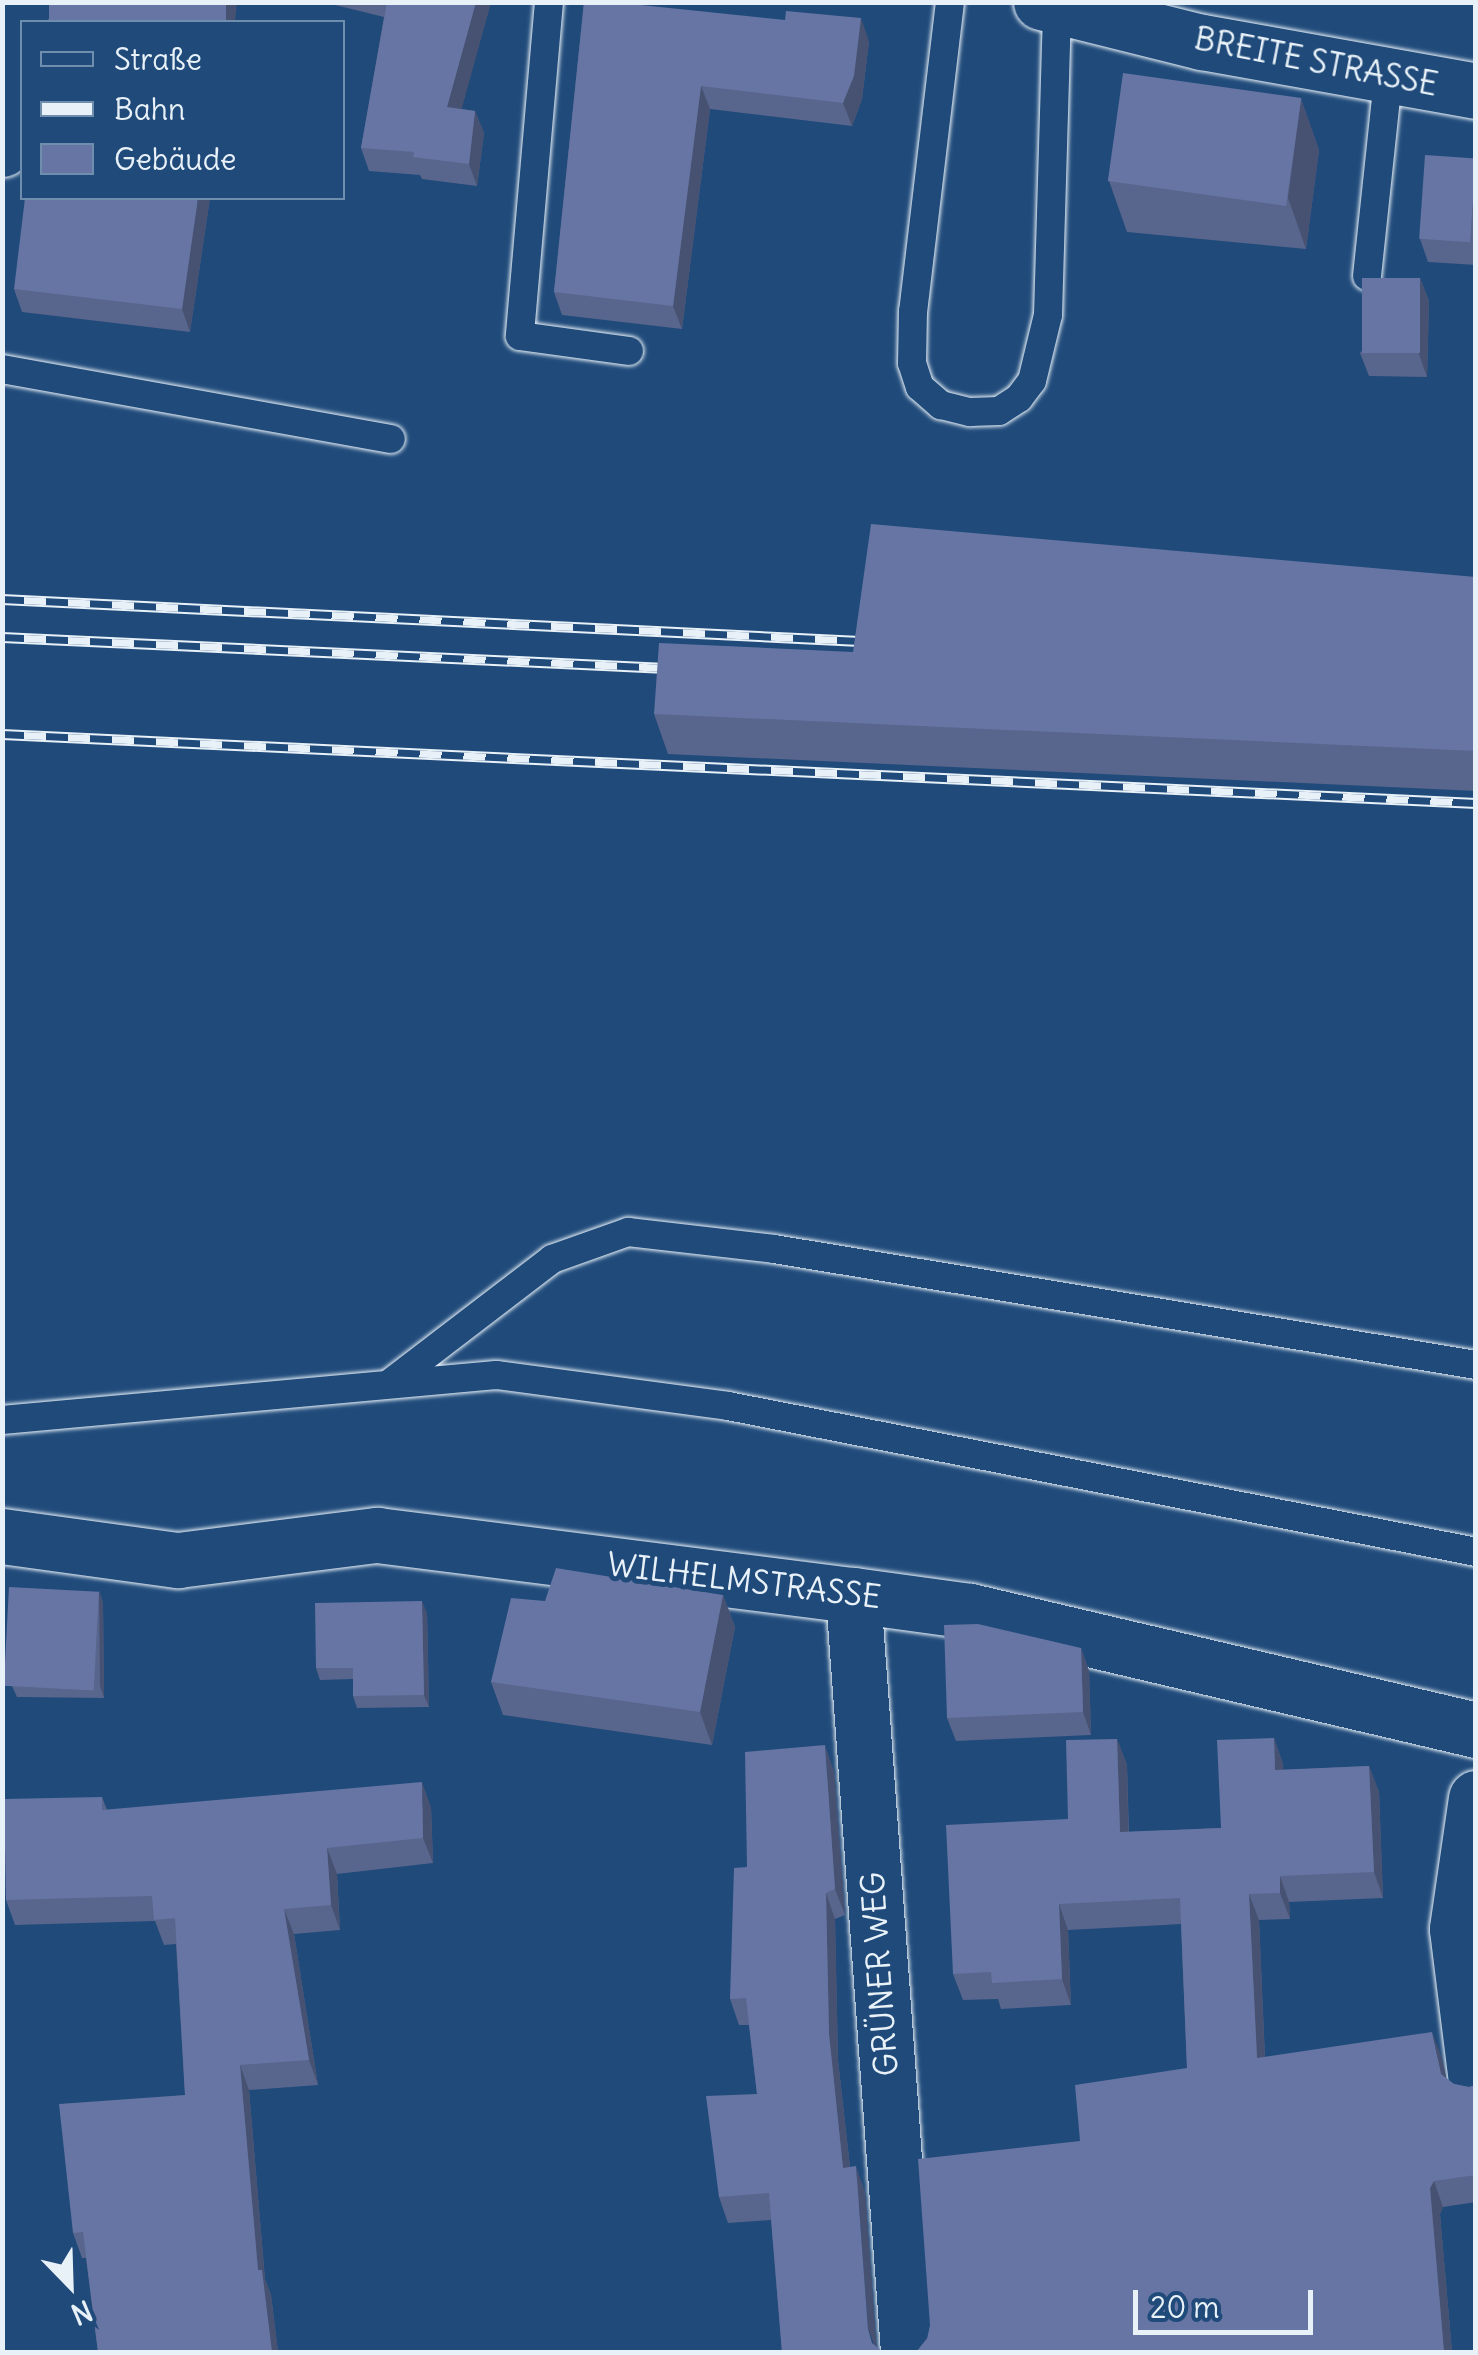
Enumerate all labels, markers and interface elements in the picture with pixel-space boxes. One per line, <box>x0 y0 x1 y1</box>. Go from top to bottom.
legend <box>20 20 345 200</box>
street label: BREITE STRASSE <box>1191 20 1441 104</box>
text: Straße <box>114 40 202 78</box>
text: Bahn <box>114 90 185 128</box>
text: Gebäude <box>114 140 236 178</box>
street label: WILHELMSTRASSE <box>605 1545 883 1617</box>
street label: GRÜNER WEG <box>854 1871 906 2077</box>
north arrow <box>20 2235 120 2335</box>
scale bar <box>1138 2270 1318 2332</box>
text: 20 m <box>1150 2288 1220 2326</box>
text: N <box>66 2292 98 2333</box>

